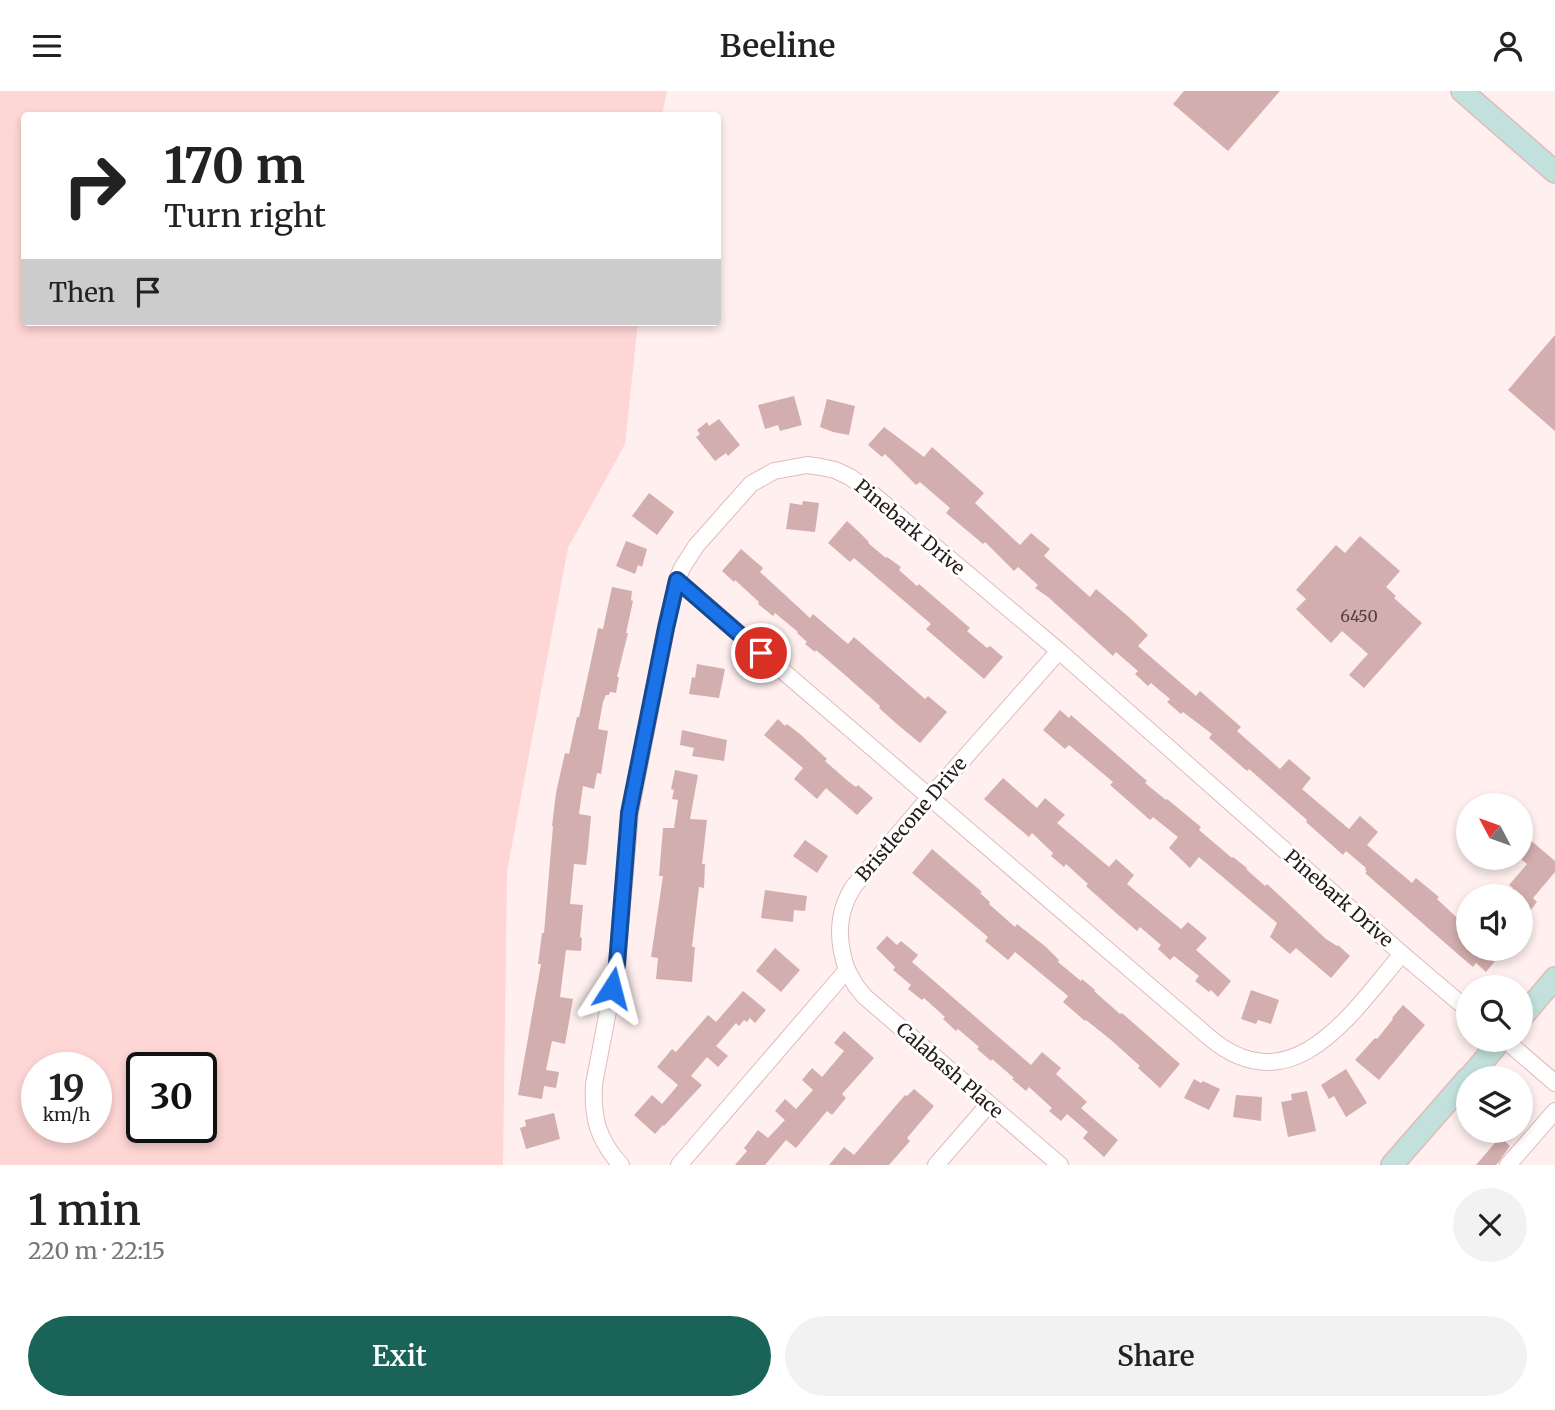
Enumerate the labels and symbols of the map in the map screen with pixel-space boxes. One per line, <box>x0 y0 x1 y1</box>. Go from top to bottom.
street label: Pinebark Drive <box>850 474 970 580</box>
house number: 6450 <box>1340 606 1378 626</box>
pin <box>731 623 791 683</box>
street label: Bristlecone Drive <box>850 752 972 886</box>
north arrow <box>1456 793 1533 870</box>
street label: Pinebark Drive <box>1280 844 1398 952</box>
position arrow <box>575 951 649 1025</box>
street label: Calabash Place <box>891 1017 1009 1123</box>
speed limit sign: 30 <box>126 1052 217 1143</box>

